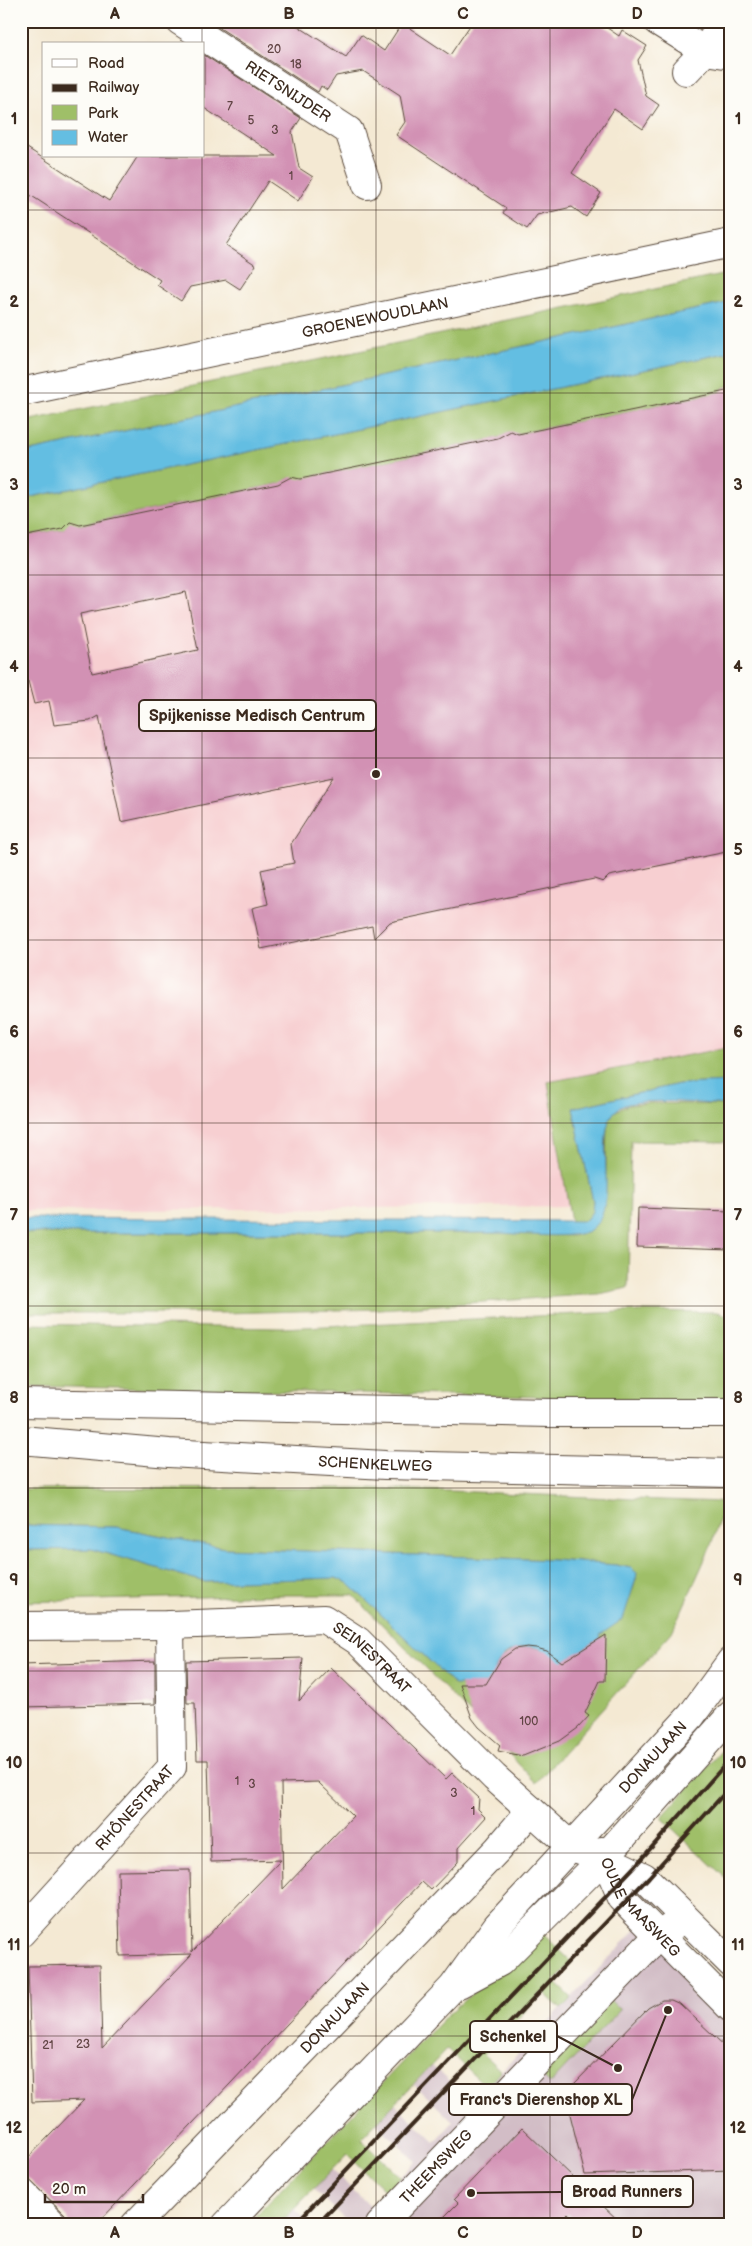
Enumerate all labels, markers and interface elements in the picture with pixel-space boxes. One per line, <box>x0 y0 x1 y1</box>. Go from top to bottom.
text: A <box>109 5 120 24</box>
text: B <box>283 5 295 24</box>
text: C <box>457 5 469 24</box>
text: D <box>631 5 643 24</box>
legend <box>42 42 205 158</box>
house number: 20 <box>267 42 281 57</box>
text: Road <box>88 54 124 73</box>
street label: RIETSNIJDER <box>241 57 335 127</box>
house number: 18 <box>290 57 302 72</box>
text: Railway <box>88 78 139 97</box>
house number: 7 <box>227 99 233 114</box>
text: Park <box>88 104 119 123</box>
text: 1 <box>11 110 17 129</box>
text: 1 <box>735 110 741 129</box>
house number: 5 <box>248 113 255 128</box>
house number: 3 <box>271 123 279 138</box>
text: Water <box>88 128 128 147</box>
house number: 1 <box>289 169 293 184</box>
text: 2 <box>9 293 19 312</box>
text: 2 <box>733 293 743 312</box>
street label: GROENEWOUDLAAN <box>300 294 450 343</box>
text: 3 <box>9 476 19 495</box>
text: 3 <box>733 476 743 495</box>
text: 4 <box>9 658 19 677</box>
text: 4 <box>733 658 743 677</box>
callout: Spijkenisse Medisch Centrum <box>139 700 376 731</box>
text: Spijkenisse Medisch Centrum <box>149 707 365 726</box>
text: 5 <box>9 841 19 860</box>
text: 5 <box>733 841 743 860</box>
text: 6 <box>9 1023 19 1042</box>
text: 6 <box>733 1023 743 1042</box>
text: 7 <box>10 1206 19 1225</box>
text: 7 <box>734 1206 743 1225</box>
text: 8 <box>9 1389 19 1408</box>
text: 8 <box>733 1389 743 1408</box>
street label: SCHENKELWEG <box>318 1452 432 1476</box>
text: 9 <box>9 1571 19 1590</box>
text: 9 <box>733 1571 743 1590</box>
street label: SEINESTRAAT <box>329 1618 415 1698</box>
house number: 100 <box>520 1714 538 1729</box>
street label: DONAULAAN <box>615 1717 691 1798</box>
text: 10 <box>6 1754 22 1773</box>
text: 10 <box>730 1754 746 1773</box>
street label: RHÔNESTRAAT <box>92 1762 179 1855</box>
house number: 1 <box>235 1774 239 1789</box>
house number: 3 <box>248 1777 256 1792</box>
house number: 3 <box>450 1786 458 1801</box>
house number: 1 <box>471 1804 475 1819</box>
street label: OUDE MAASWEG <box>596 1855 684 1961</box>
text: 11 <box>7 1936 21 1955</box>
text: 11 <box>731 1936 745 1955</box>
street label: DONAULAAN <box>297 1979 374 2058</box>
callout: Schenkel <box>470 2021 557 2052</box>
text: Schenkel <box>480 2028 546 2047</box>
house number: 23 <box>76 2037 90 2052</box>
house number: 21 <box>42 2038 54 2053</box>
callout: Franc's Dierenshop XL <box>449 2084 632 2115</box>
text: Franc's Dierenshop XL <box>459 2091 623 2110</box>
text: 12 <box>6 2119 23 2138</box>
text: 12 <box>730 2119 747 2138</box>
street label: THEEMSWEG <box>396 2126 477 2208</box>
scale bar <box>45 2171 142 2203</box>
callout: Broad Runners <box>562 2176 693 2207</box>
text: 20 m <box>52 2180 86 2199</box>
text: Broad Runners <box>572 2183 682 2202</box>
text: A <box>109 2224 120 2243</box>
text: B <box>283 2224 295 2243</box>
text: C <box>457 2224 469 2243</box>
text: D <box>631 2224 643 2243</box>

